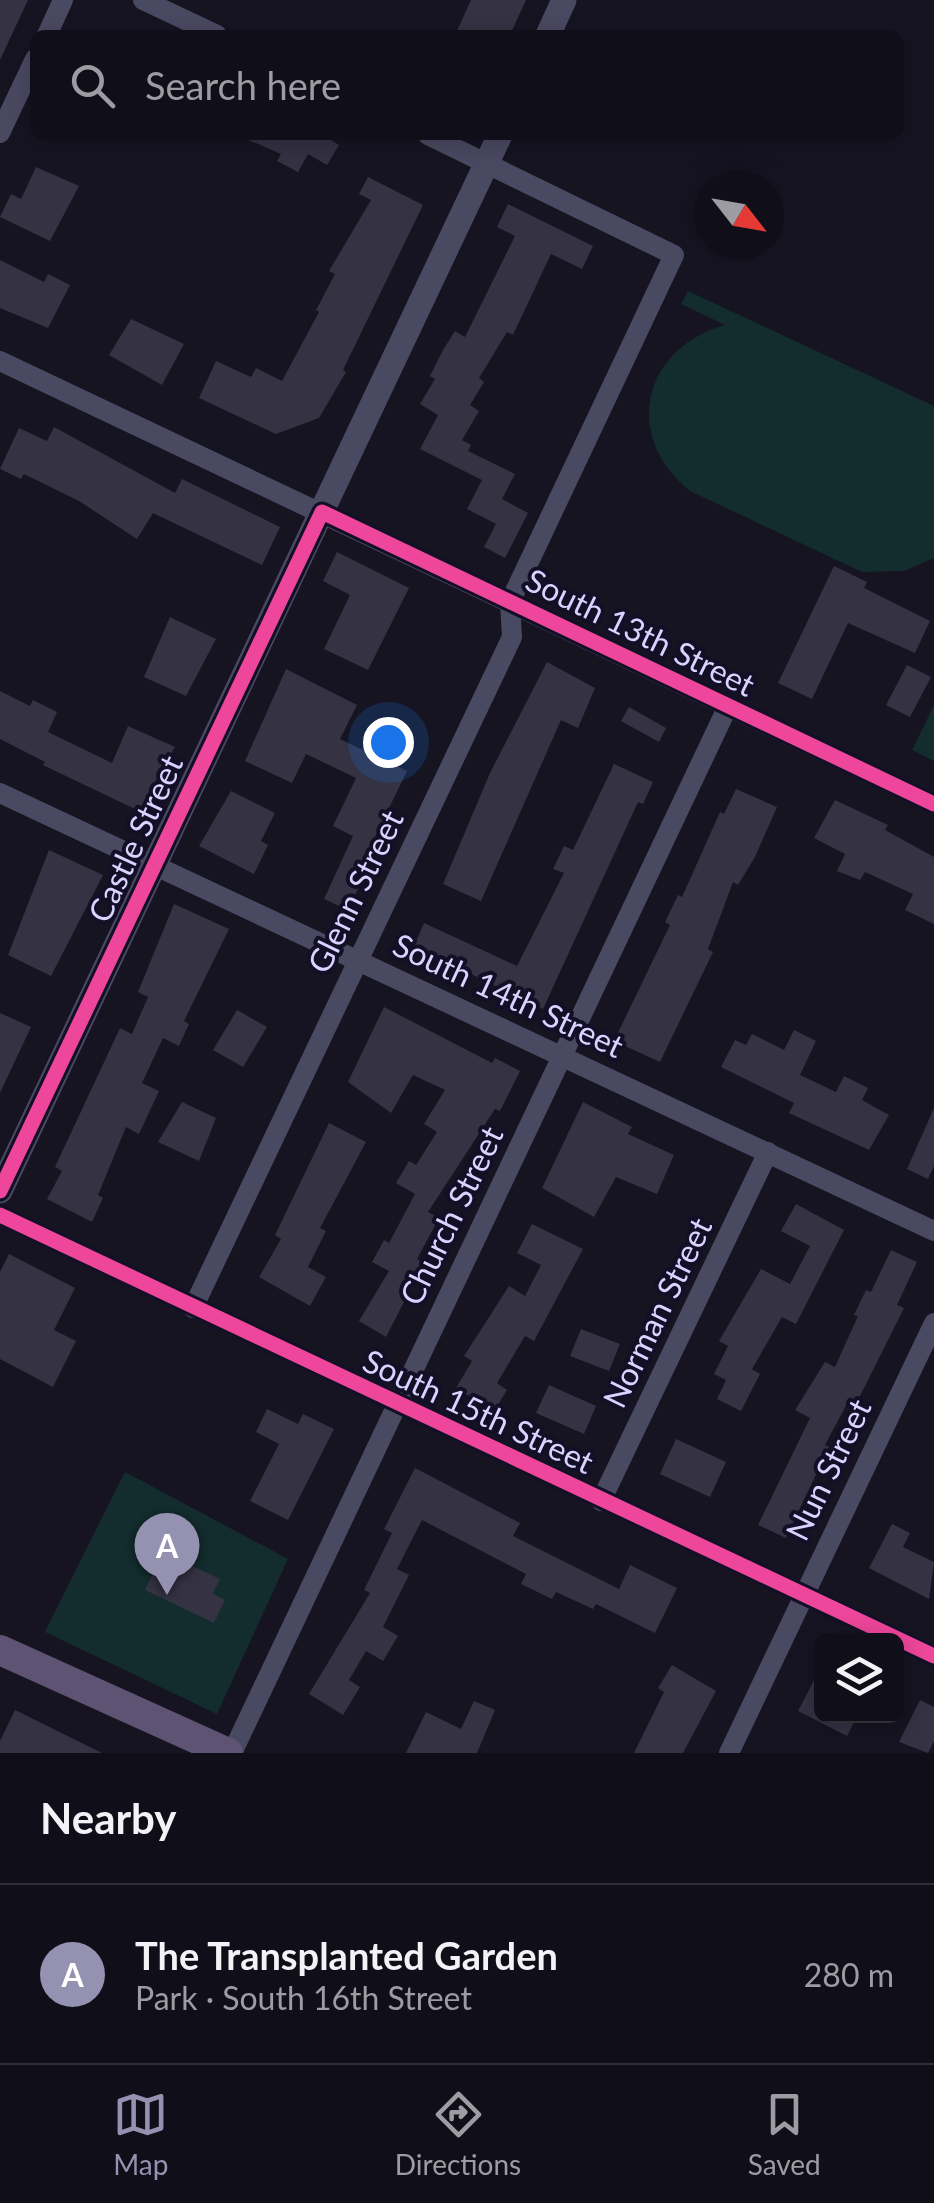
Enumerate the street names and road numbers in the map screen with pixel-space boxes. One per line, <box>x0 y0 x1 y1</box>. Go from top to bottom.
street label: South 13th Street <box>520 559 762 704</box>
street label: Castle Street <box>79 748 190 928</box>
street label: Glenn Street <box>299 803 411 979</box>
street label: South 14th Street <box>387 924 630 1065</box>
street label: Church Street <box>391 1119 511 1311</box>
street label: Norman Street <box>594 1211 720 1414</box>
street label: South 15th Street <box>357 1340 600 1481</box>
street label: Nun Street <box>777 1392 879 1546</box>

